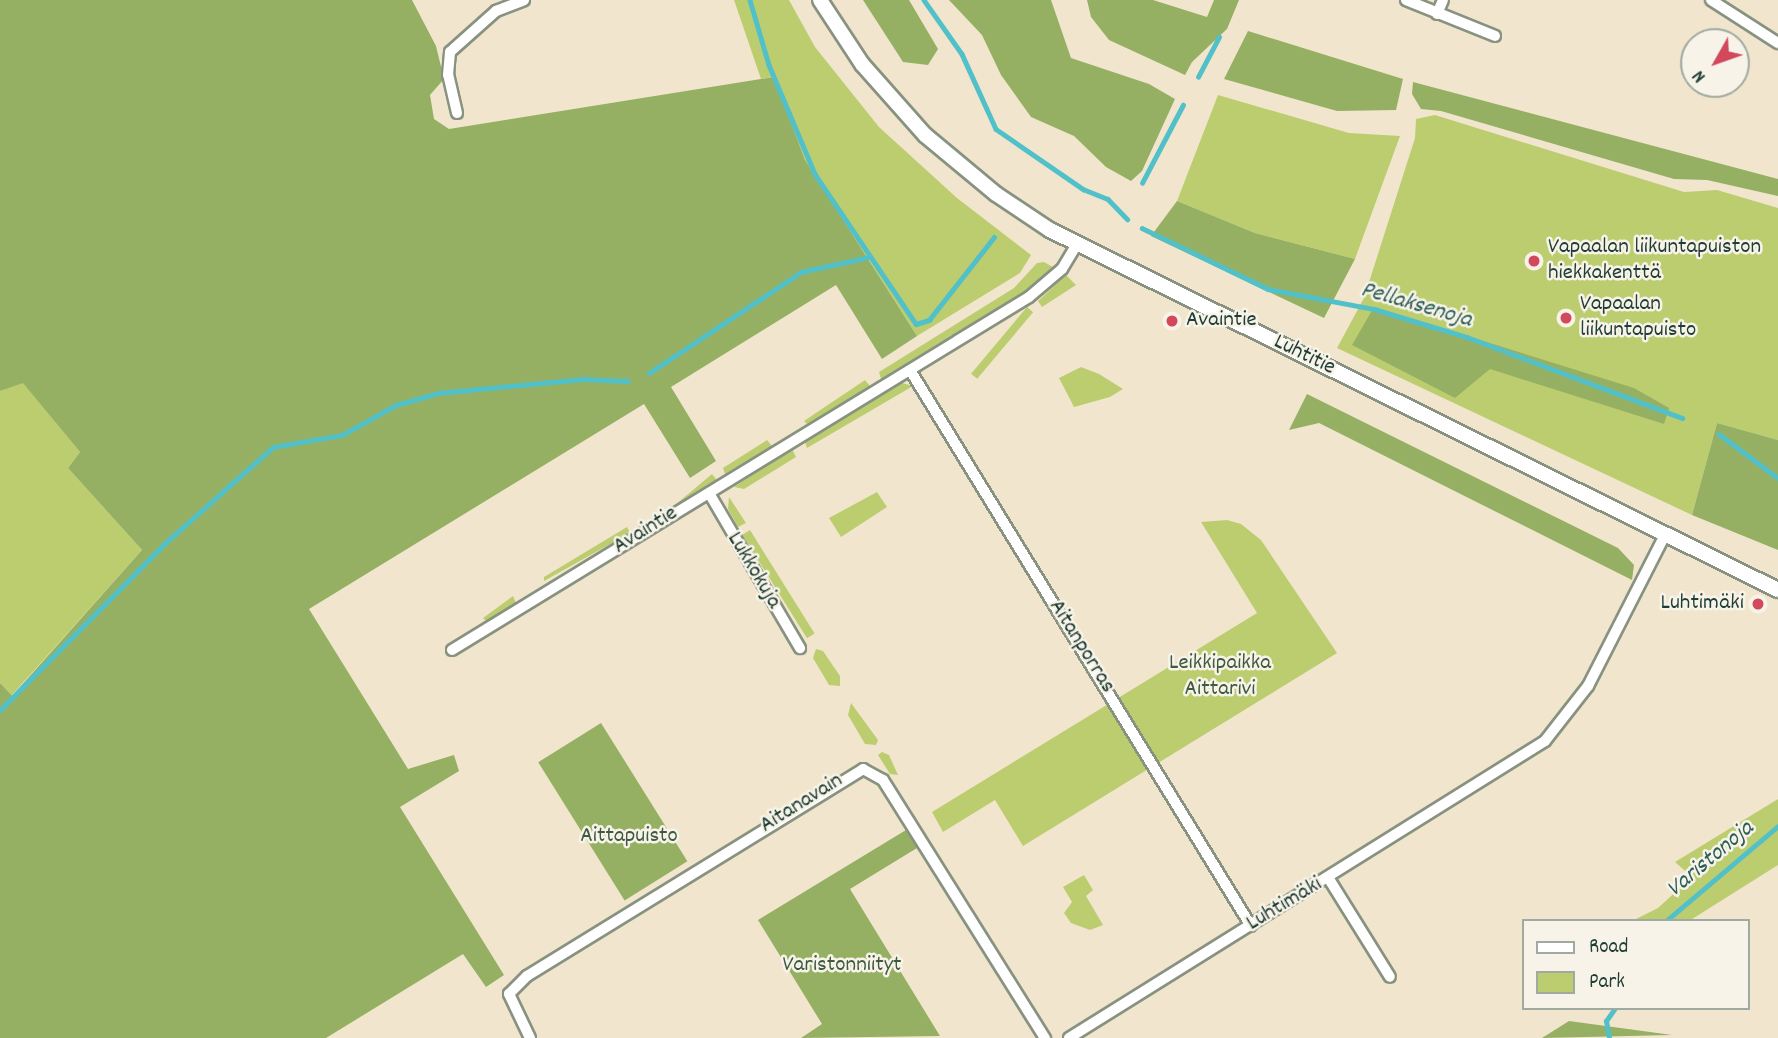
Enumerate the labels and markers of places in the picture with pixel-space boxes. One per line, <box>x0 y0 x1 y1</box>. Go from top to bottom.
place label: Vapaalan liikuntapuiston hiekkakenttä <box>1548 234 1761 288</box>
marker: Vapaalan liikuntapuiston hiekkakenttä <box>1526 253 1542 269</box>
place label: Vapaalan liikuntapuisto <box>1580 291 1696 345</box>
place label: Avaintie <box>1186 307 1257 335</box>
marker: Vapaalan liikuntapuisto <box>1558 310 1574 326</box>
marker: Avaintie <box>1164 313 1180 329</box>
place label: Luhtimäki <box>1661 590 1744 618</box>
marker: Luhtimäki <box>1750 596 1766 612</box>

